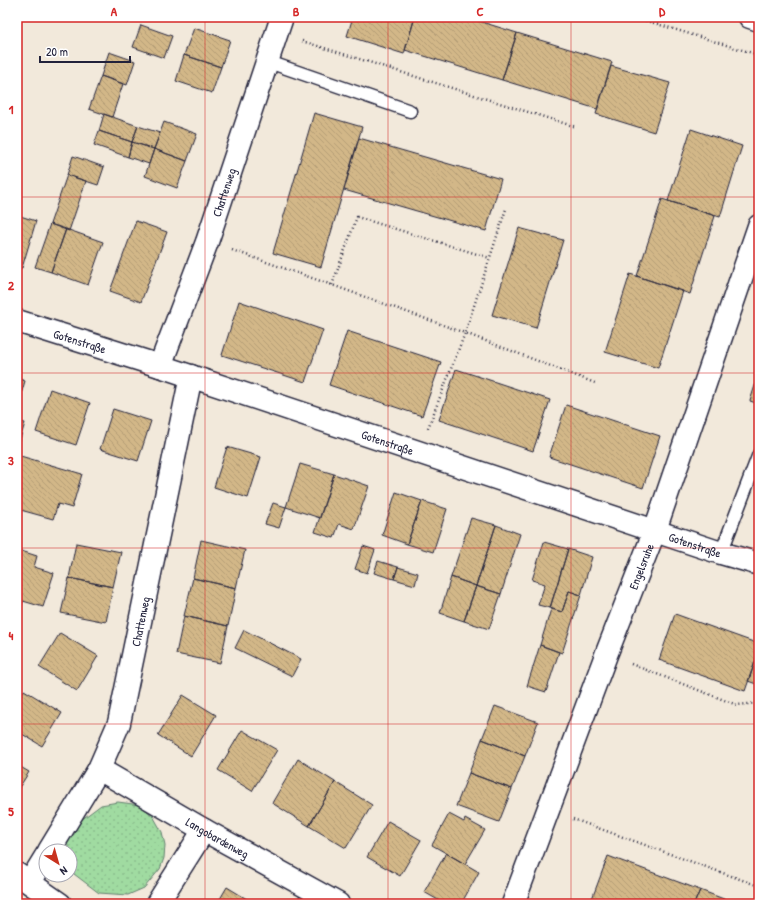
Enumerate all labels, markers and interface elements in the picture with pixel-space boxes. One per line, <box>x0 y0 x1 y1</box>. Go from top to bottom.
text: A <box>111 2 118 20</box>
text: B <box>293 2 300 20</box>
text: C <box>476 2 484 20</box>
text: D <box>659 2 666 20</box>
scale bar <box>40 38 130 64</box>
text: 20 m <box>46 43 68 60</box>
text: 1 <box>9 100 14 118</box>
street label: Chattenweg <box>208 166 240 219</box>
text: 2 <box>8 276 15 294</box>
street label: Gotenstraße <box>52 325 109 357</box>
street label: Gotenstraße <box>359 425 416 459</box>
text: 3 <box>8 451 14 469</box>
street label: Gotenstraße <box>667 528 724 561</box>
street label: Engelsruhe <box>624 541 657 592</box>
street label: Chattenweg <box>127 595 154 648</box>
text: 4 <box>9 626 14 644</box>
text: 5 <box>8 802 14 820</box>
street label: Langobardenweg <box>183 813 252 862</box>
north arrow <box>38 843 78 883</box>
text: N <box>57 864 71 878</box>

